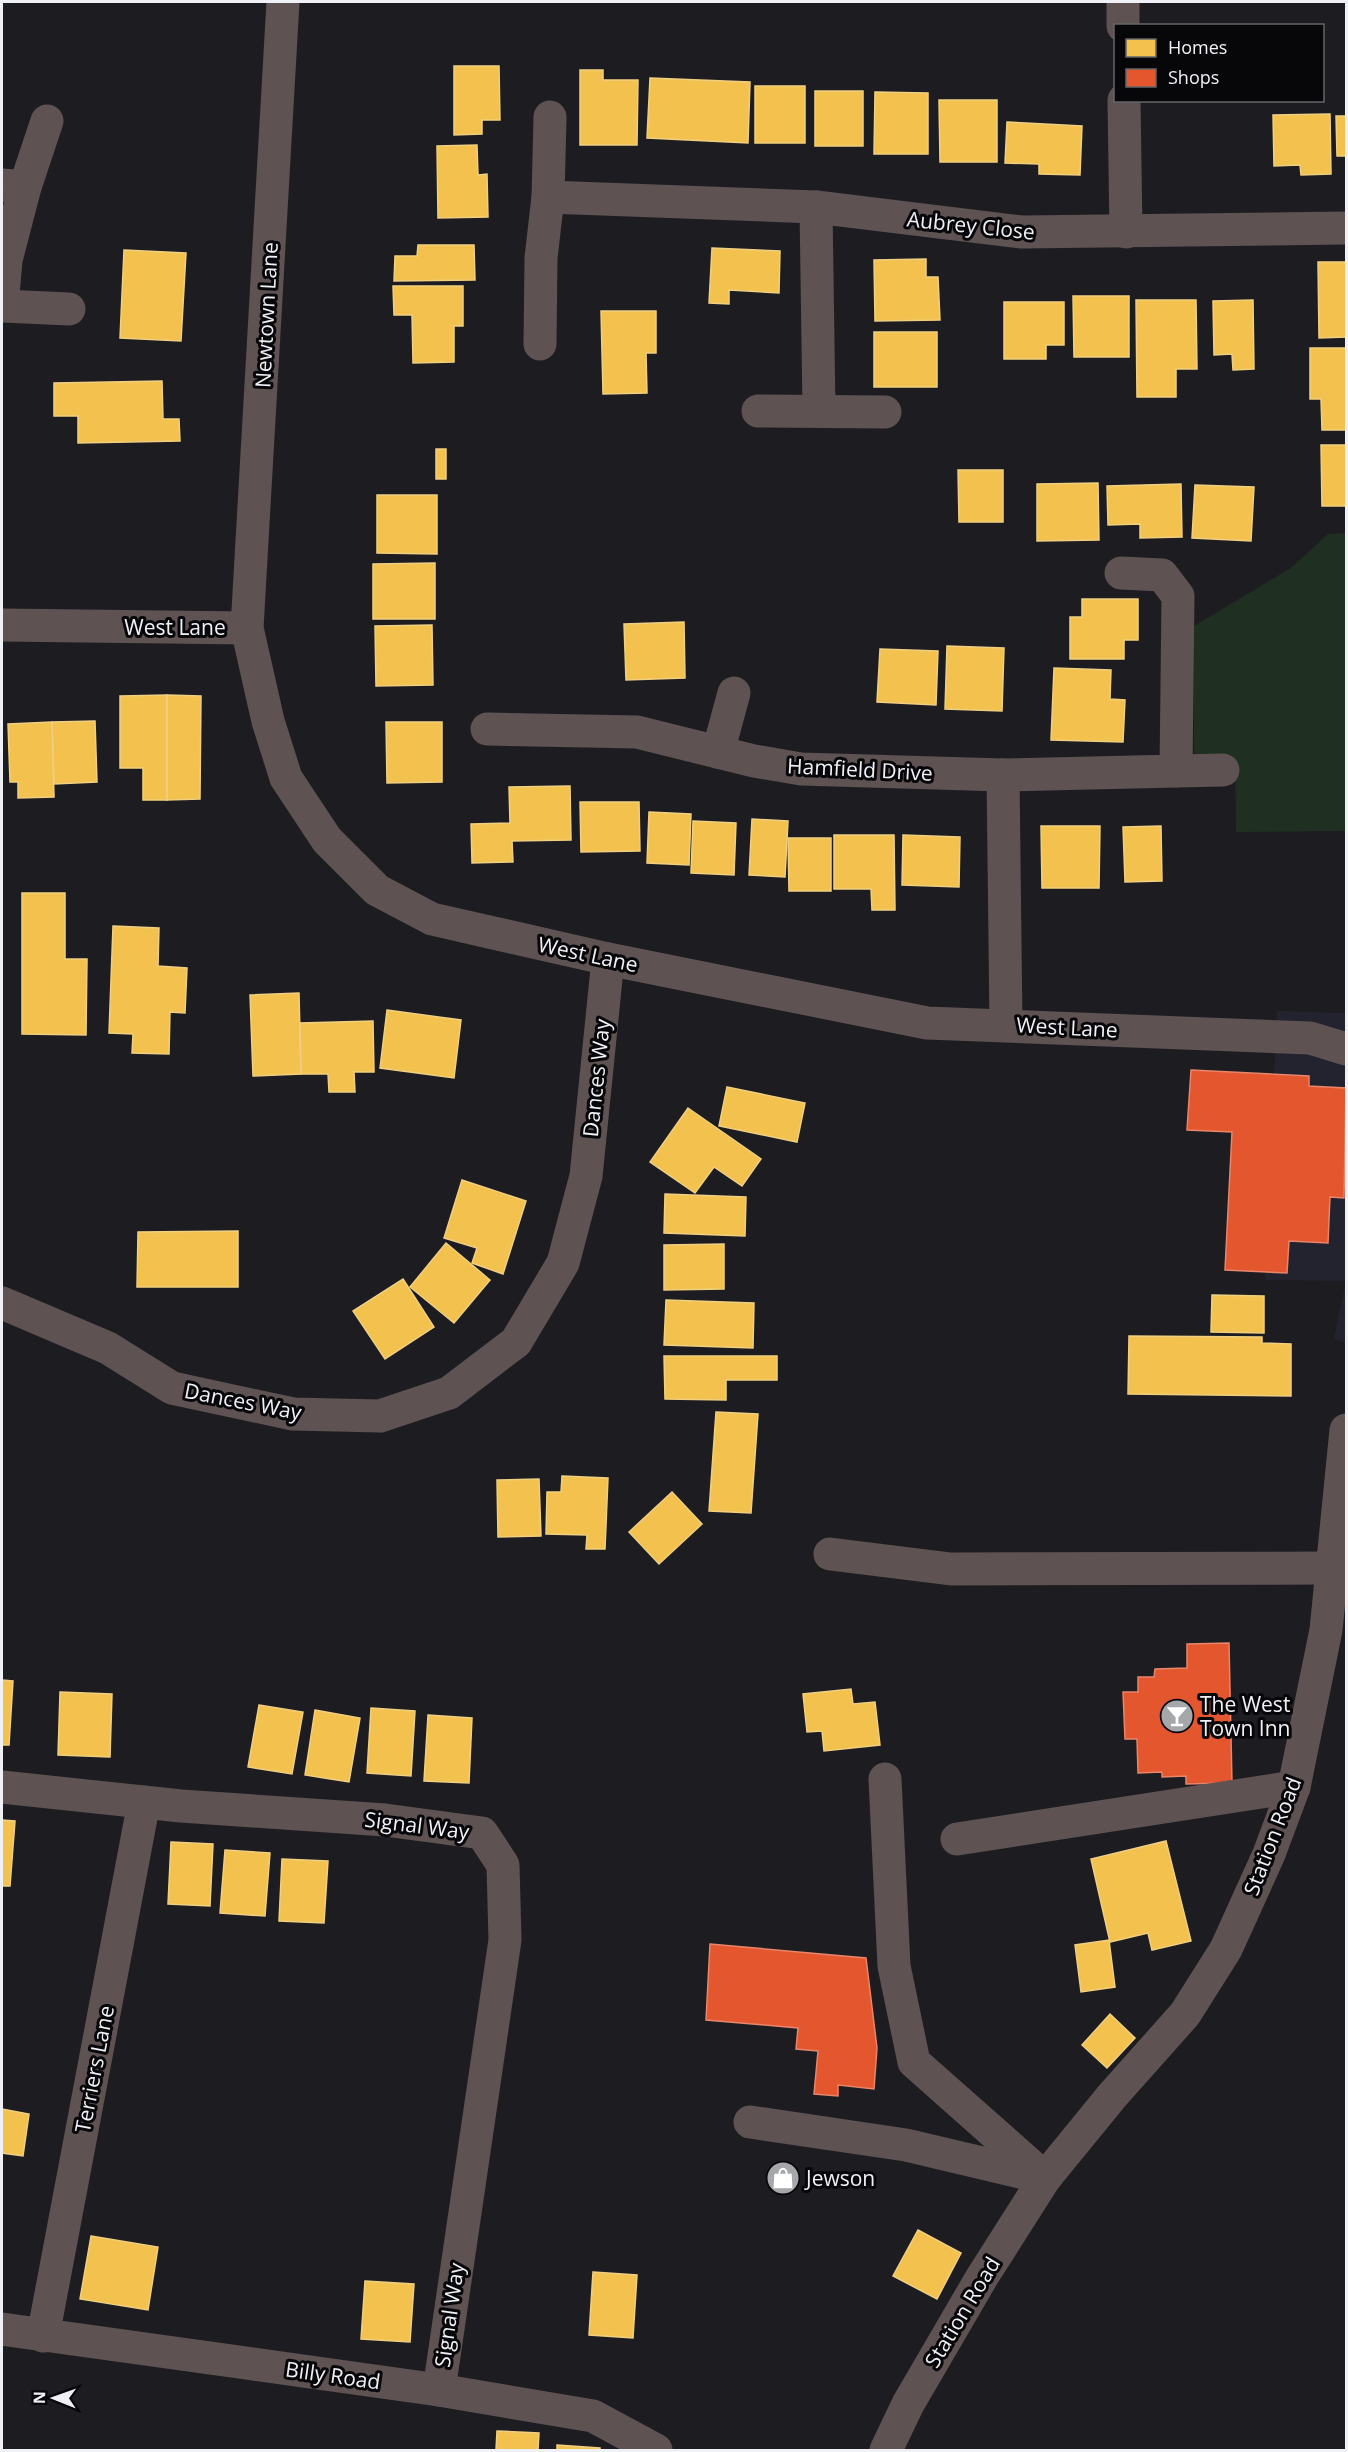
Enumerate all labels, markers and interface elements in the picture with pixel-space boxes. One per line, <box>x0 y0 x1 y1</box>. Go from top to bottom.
legend <box>1114 24 1324 102</box>
text: Homes <box>1168 35 1227 59</box>
text: Shops <box>1168 65 1219 89</box>
street label: Aubrey Close <box>906 204 1036 246</box>
street label: Newtown Lane <box>248 241 284 389</box>
street label: West Lane <box>124 613 226 641</box>
street label: Hamfield Drive <box>786 751 934 787</box>
street label: West Lane <box>535 930 641 978</box>
street label: West Lane <box>1016 1010 1118 1044</box>
street label: Dances Way <box>576 1017 616 1138</box>
street label: Dances Way <box>182 1376 304 1426</box>
place label: The West Town Inn <box>1200 1690 1290 1742</box>
bar icon: The West Town Inn <box>1159 1698 1195 1734</box>
street label: Station Road <box>1237 1773 1307 1899</box>
street label: Signal Way <box>363 1805 471 1845</box>
street label: Terriers Lane <box>68 2003 120 2135</box>
shop icon: Jewson <box>765 2160 801 2196</box>
place label: Jewson <box>804 2164 875 2192</box>
street label: Station Road <box>918 2251 1006 2373</box>
street label: Signal Way <box>428 2261 470 2369</box>
street label: Billy Road <box>284 2354 382 2396</box>
north arrow <box>24 2368 84 2428</box>
text: N <box>28 2391 50 2404</box>

